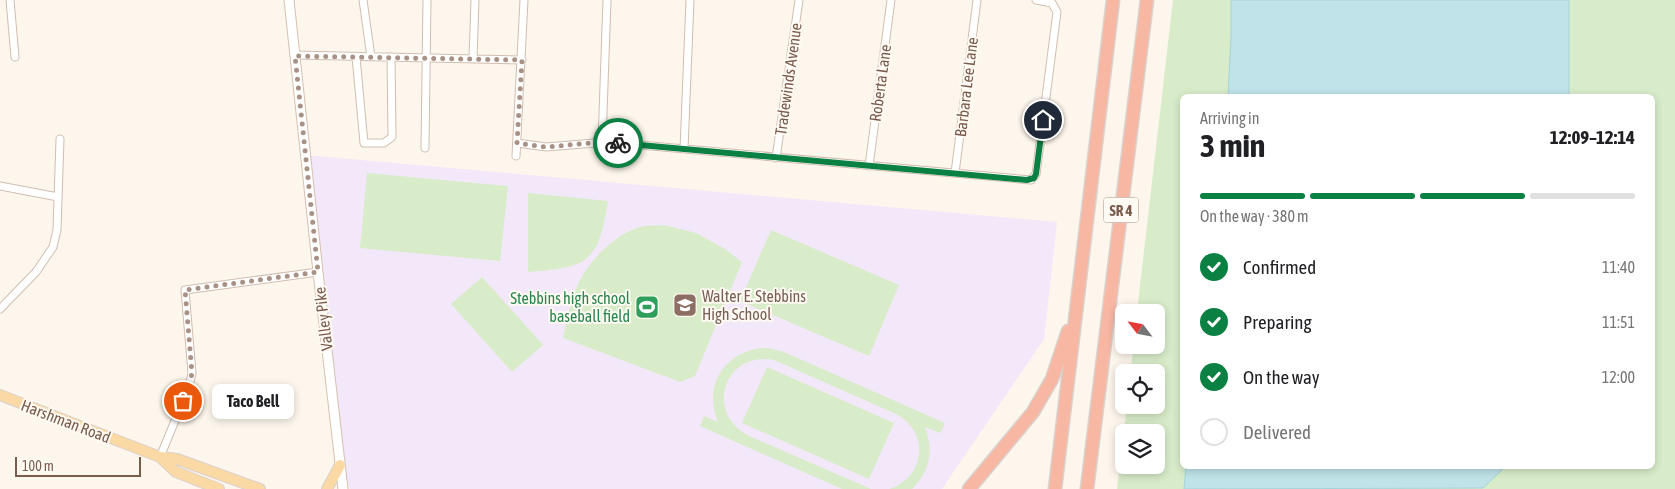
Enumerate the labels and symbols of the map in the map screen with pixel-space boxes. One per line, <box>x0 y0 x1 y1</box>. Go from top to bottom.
street label: Tradewinds Avenue <box>771 22 805 136</box>
street label: Barbara Lee Lane <box>951 36 981 138</box>
street label: Roberta Lane <box>866 43 894 123</box>
pin <box>1022 99 1064 141</box>
courier <box>593 118 643 168</box>
road number: SR 4 <box>1104 198 1138 222</box>
street label: Valley Pike <box>310 286 337 352</box>
place label: Walter E. Stebbins High School <box>702 287 806 324</box>
place label: Stebbins high school baseball field <box>510 289 631 325</box>
school or university icon: Walter E. Stebbins High School <box>672 292 698 318</box>
sports icon: Stebbins high school baseball field <box>634 294 660 320</box>
north arrow <box>1115 304 1165 354</box>
pin <box>162 380 204 422</box>
callout: Taco Bell <box>213 384 296 418</box>
street label: Harshman Road <box>19 396 113 446</box>
scale bar <box>15 454 141 477</box>

